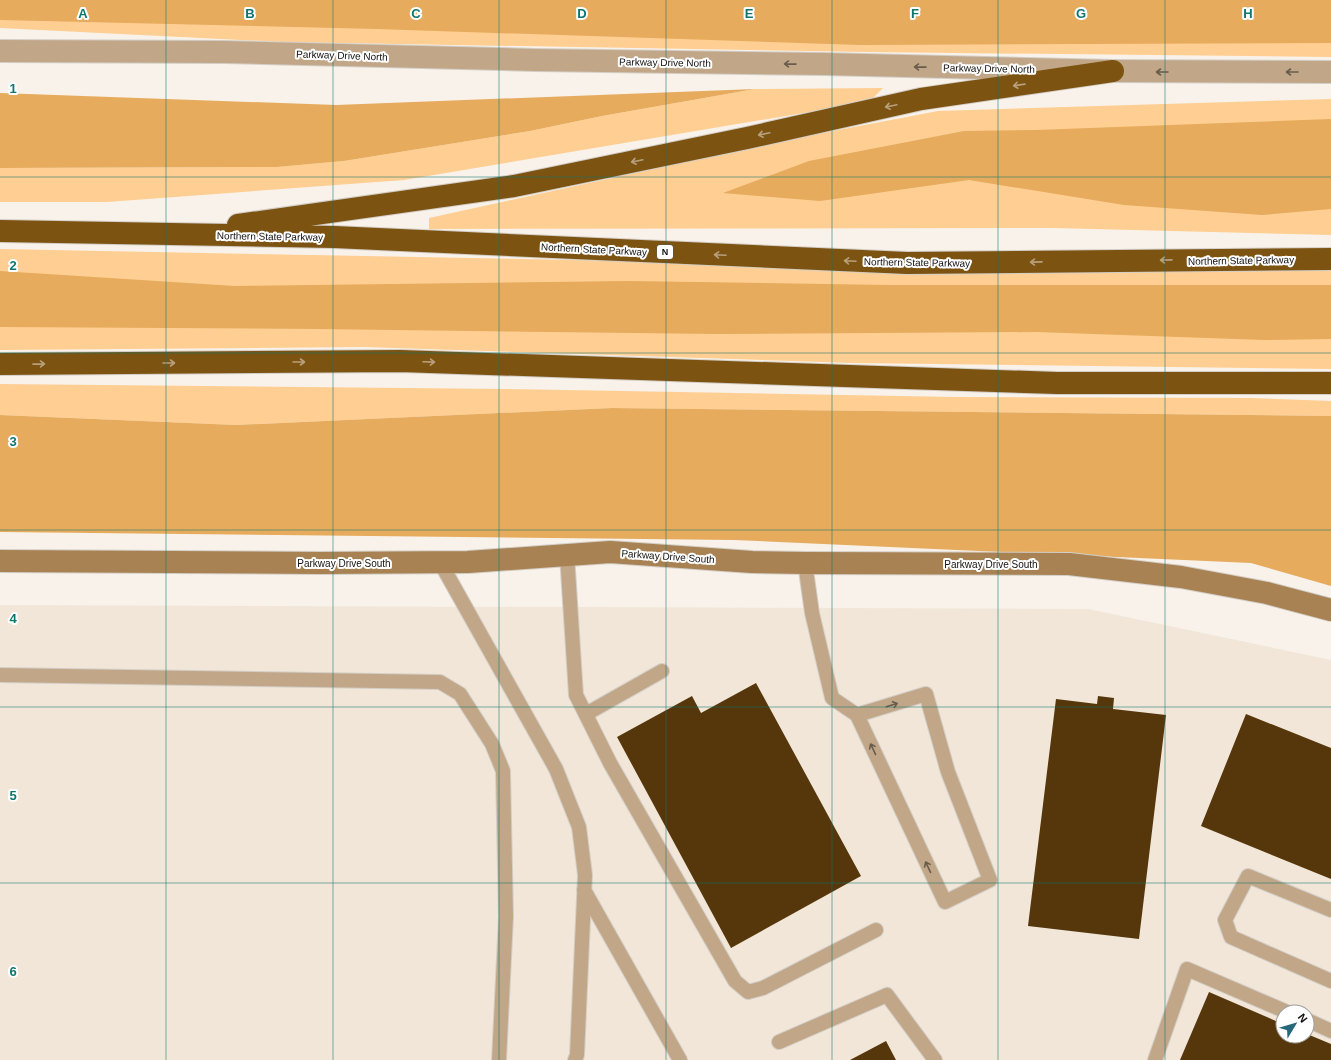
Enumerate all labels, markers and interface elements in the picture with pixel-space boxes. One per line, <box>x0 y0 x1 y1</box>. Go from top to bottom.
text: A <box>78 6 88 21</box>
text: B <box>245 6 255 21</box>
text: C <box>411 6 421 21</box>
text: D <box>577 6 587 21</box>
text: E <box>745 6 754 21</box>
text: F <box>911 6 919 21</box>
text: G <box>1076 6 1086 21</box>
text: H <box>1243 6 1253 21</box>
street label: Parkway Drive North <box>296 48 388 63</box>
street label: Parkway Drive North <box>619 56 711 69</box>
one-way arrow <box>784 60 797 68</box>
street label: Parkway Drive North <box>943 62 1035 75</box>
one-way arrow <box>914 63 927 71</box>
one-way arrow <box>1156 68 1169 76</box>
one-way arrow <box>1286 68 1299 76</box>
text: 1 <box>9 81 17 96</box>
one-way arrow <box>1013 81 1026 89</box>
one-way arrow <box>885 102 898 110</box>
one-way arrow <box>758 130 771 138</box>
one-way arrow <box>631 157 644 165</box>
street label: Northern State Parkway <box>217 230 323 243</box>
street label: Northern State Parkway <box>541 241 647 258</box>
road number: N <box>657 245 673 259</box>
one-way arrow <box>714 251 727 258</box>
street label: Northern State Parkway <box>1188 254 1294 267</box>
street label: Northern State Parkway <box>864 256 970 269</box>
one-way arrow <box>1160 256 1173 264</box>
one-way arrow <box>844 257 857 264</box>
text: 2 <box>9 258 17 273</box>
one-way arrow <box>1030 258 1043 266</box>
one-way arrow <box>292 358 305 366</box>
one-way arrow <box>162 359 175 366</box>
one-way arrow <box>422 359 435 366</box>
one-way arrow <box>32 360 45 368</box>
text: 3 <box>9 434 17 449</box>
street label: Parkway Drive South <box>621 548 715 565</box>
street label: Parkway Drive South <box>297 558 391 569</box>
street label: Parkway Drive South <box>944 559 1038 570</box>
text: 4 <box>9 611 17 626</box>
one-way arrow <box>885 701 898 708</box>
one-way arrow <box>869 743 876 755</box>
text: 5 <box>9 788 17 803</box>
one-way arrow <box>924 861 931 873</box>
text: 6 <box>9 964 17 979</box>
north arrow <box>1275 1004 1315 1044</box>
text: N <box>1296 1011 1310 1025</box>

